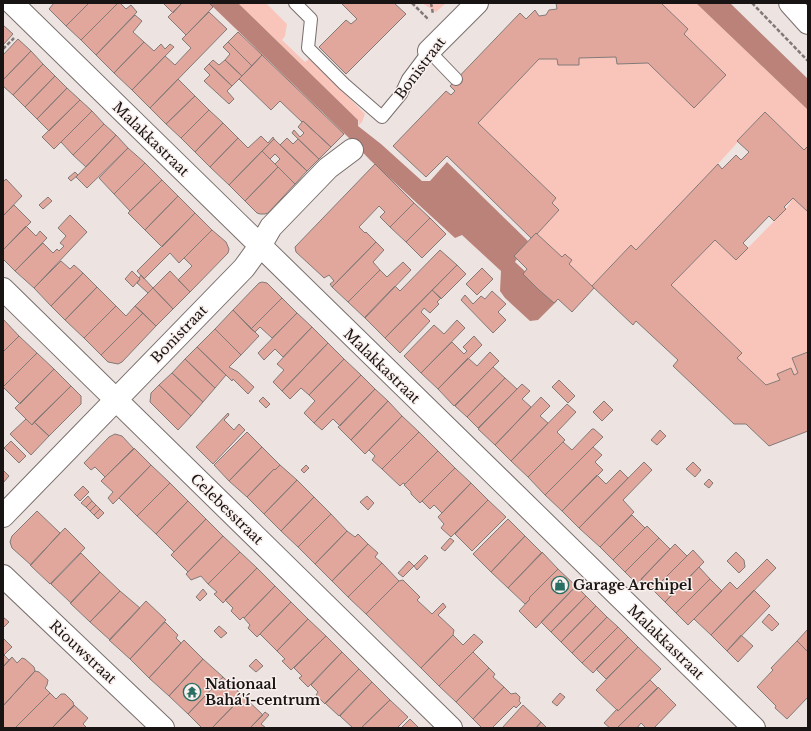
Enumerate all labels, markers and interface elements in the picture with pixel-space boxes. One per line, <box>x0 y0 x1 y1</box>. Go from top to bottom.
street label: Bonistraat <box>391 33 450 103</box>
street label: Malakkastraat <box>109 98 194 181</box>
street label: Bonistraat <box>147 301 211 367</box>
street label: Malakkastraat <box>340 325 425 408</box>
street label: Celebesstraat <box>187 470 268 549</box>
shop icon: Garage Archipel <box>550 575 570 595</box>
place label: Garage Archipel <box>573 576 692 594</box>
street label: Malakkastraat <box>624 601 709 684</box>
street label: Riouwstraat <box>46 616 121 688</box>
place label: Nationaal Bahá'í-centrum <box>205 675 321 709</box>
temple icon: Nationaal Bahá'í-centrum <box>182 682 202 702</box>

